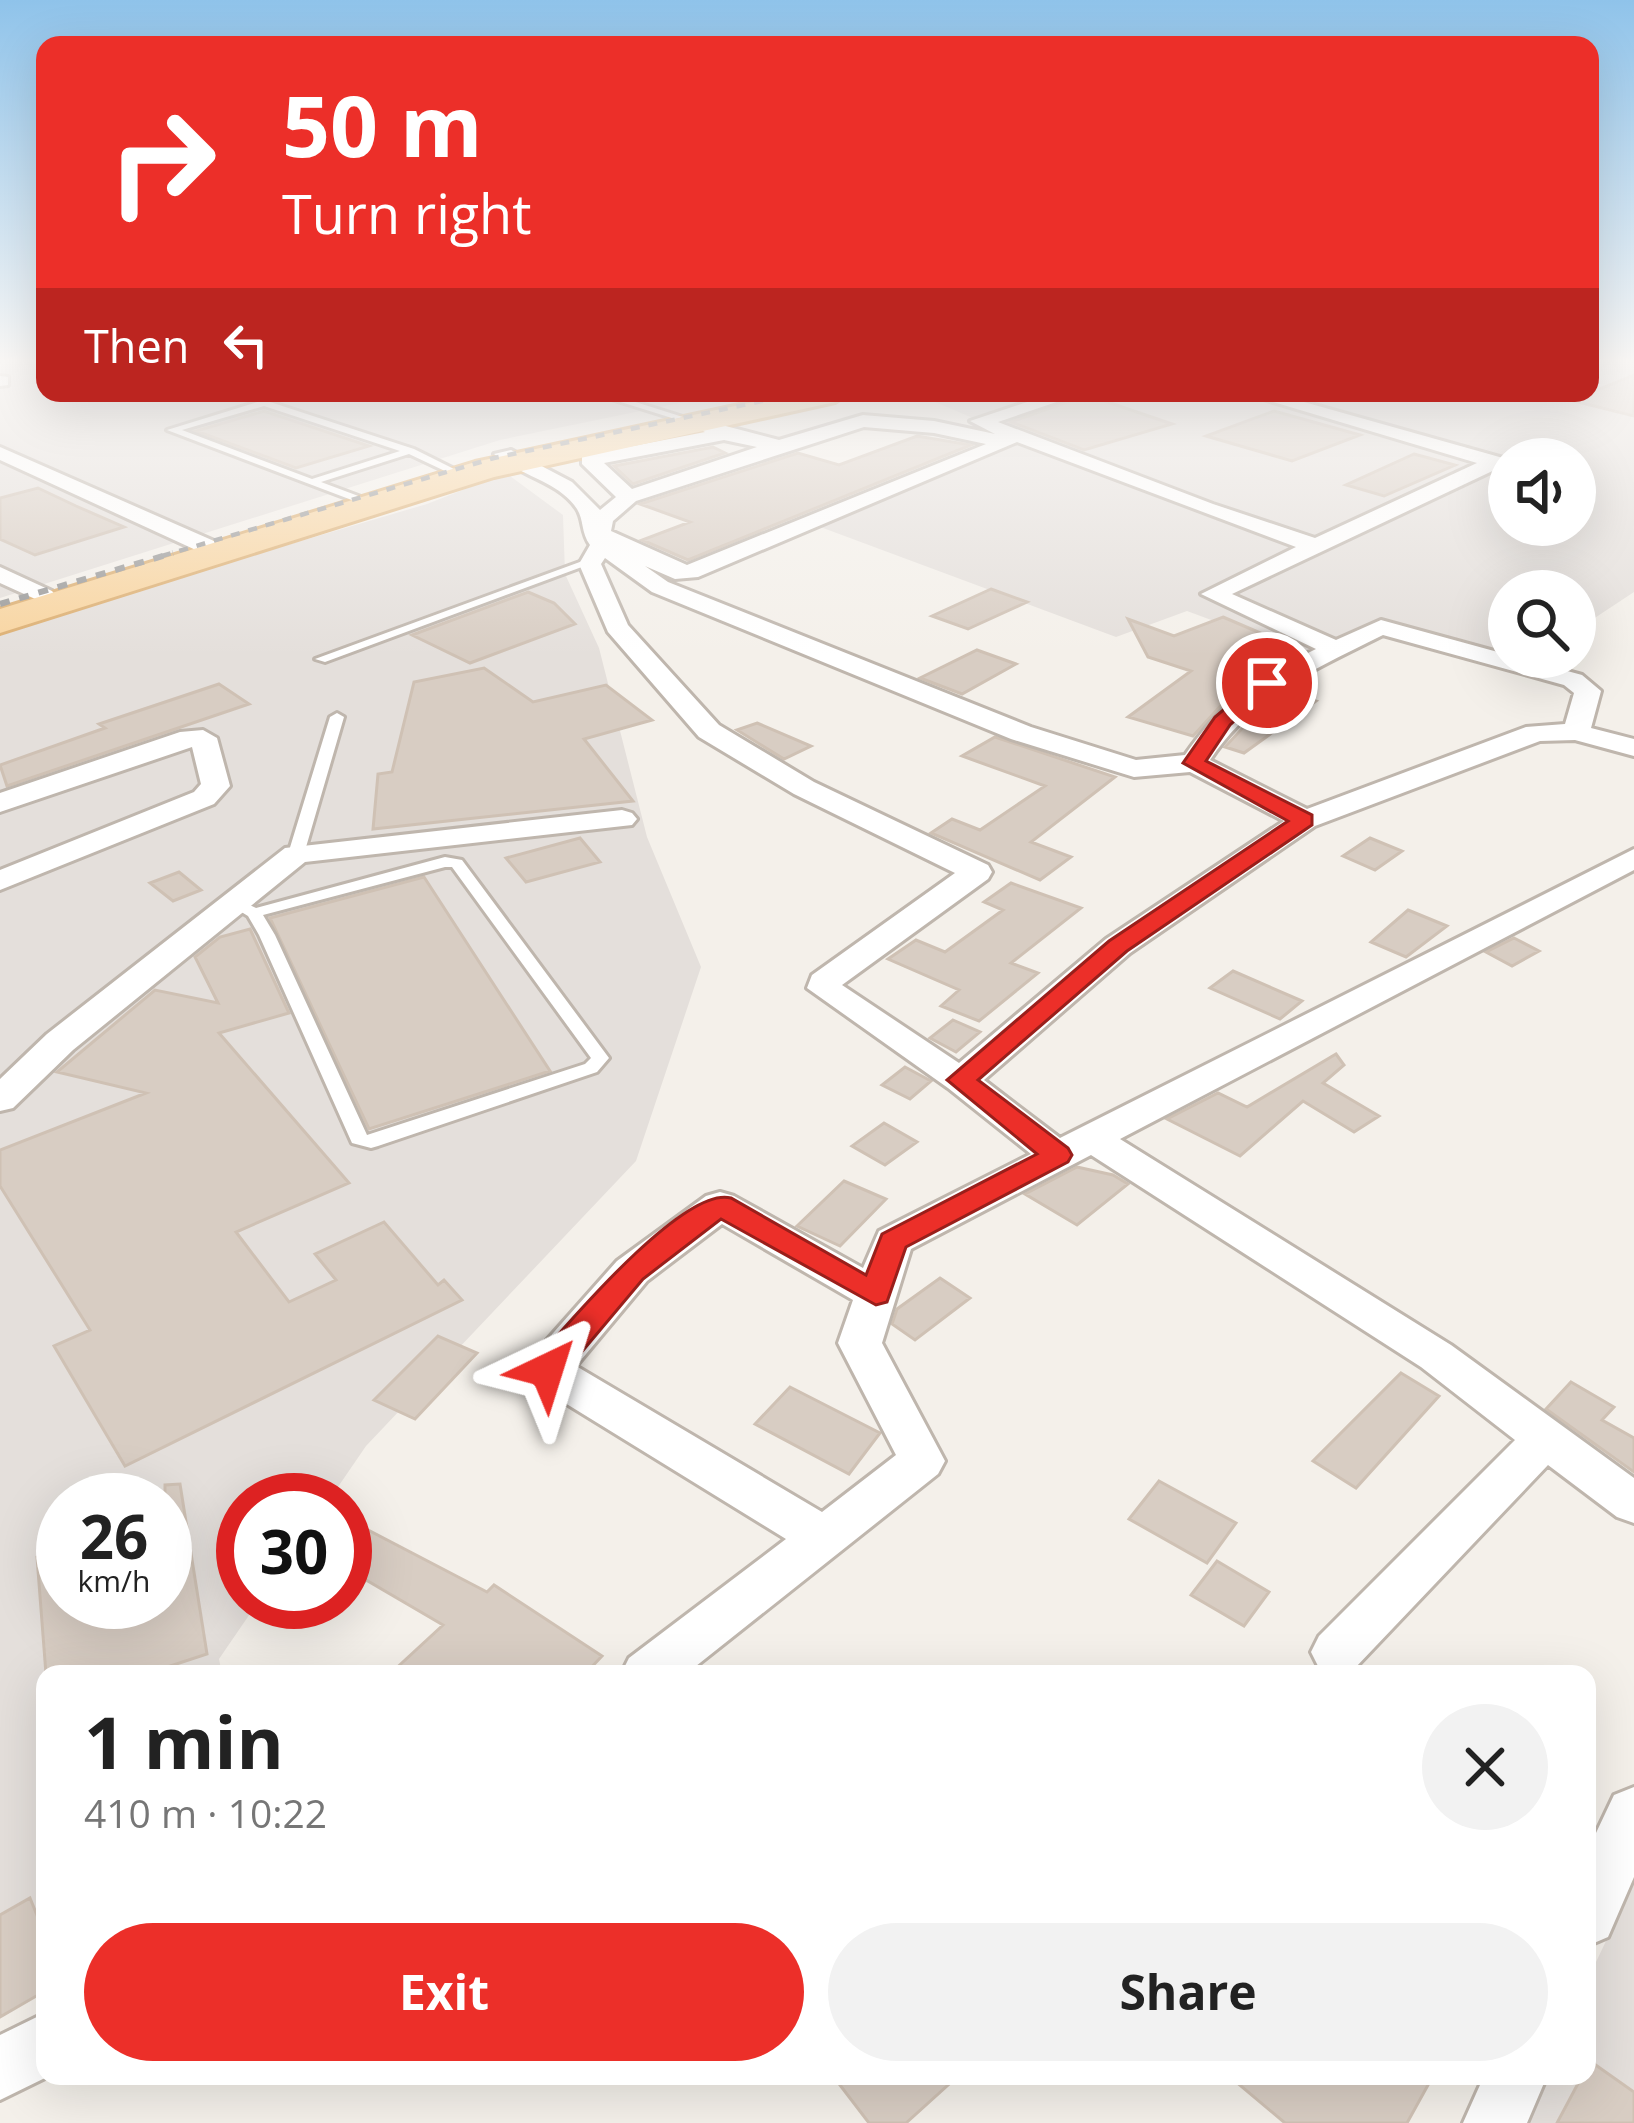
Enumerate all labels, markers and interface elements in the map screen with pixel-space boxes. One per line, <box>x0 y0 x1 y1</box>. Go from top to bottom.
text: 50 m <box>282 67 482 182</box>
icon: right <box>84 84 240 240</box>
text: Turn right <box>282 176 531 250</box>
icon: left <box>213 312 279 378</box>
text: Then <box>84 315 189 376</box>
map controls <box>1488 438 1596 678</box>
button: sound <box>1488 438 1596 546</box>
button: search <box>1488 570 1596 678</box>
pin <box>1216 632 1318 734</box>
icon: arrive <box>1234 650 1300 716</box>
position arrow <box>484 1307 610 1433</box>
speed limit sign: 30 <box>216 1473 372 1629</box>
text: 26 <box>80 1495 148 1577</box>
text: km/h <box>78 1560 150 1601</box>
text: 1 min <box>84 1692 284 1790</box>
button: close <box>1422 1704 1548 1830</box>
text: 410 m · 10:22 <box>84 1786 327 1839</box>
button: Exit <box>84 1923 804 2061</box>
button: Share <box>828 1923 1548 2061</box>

